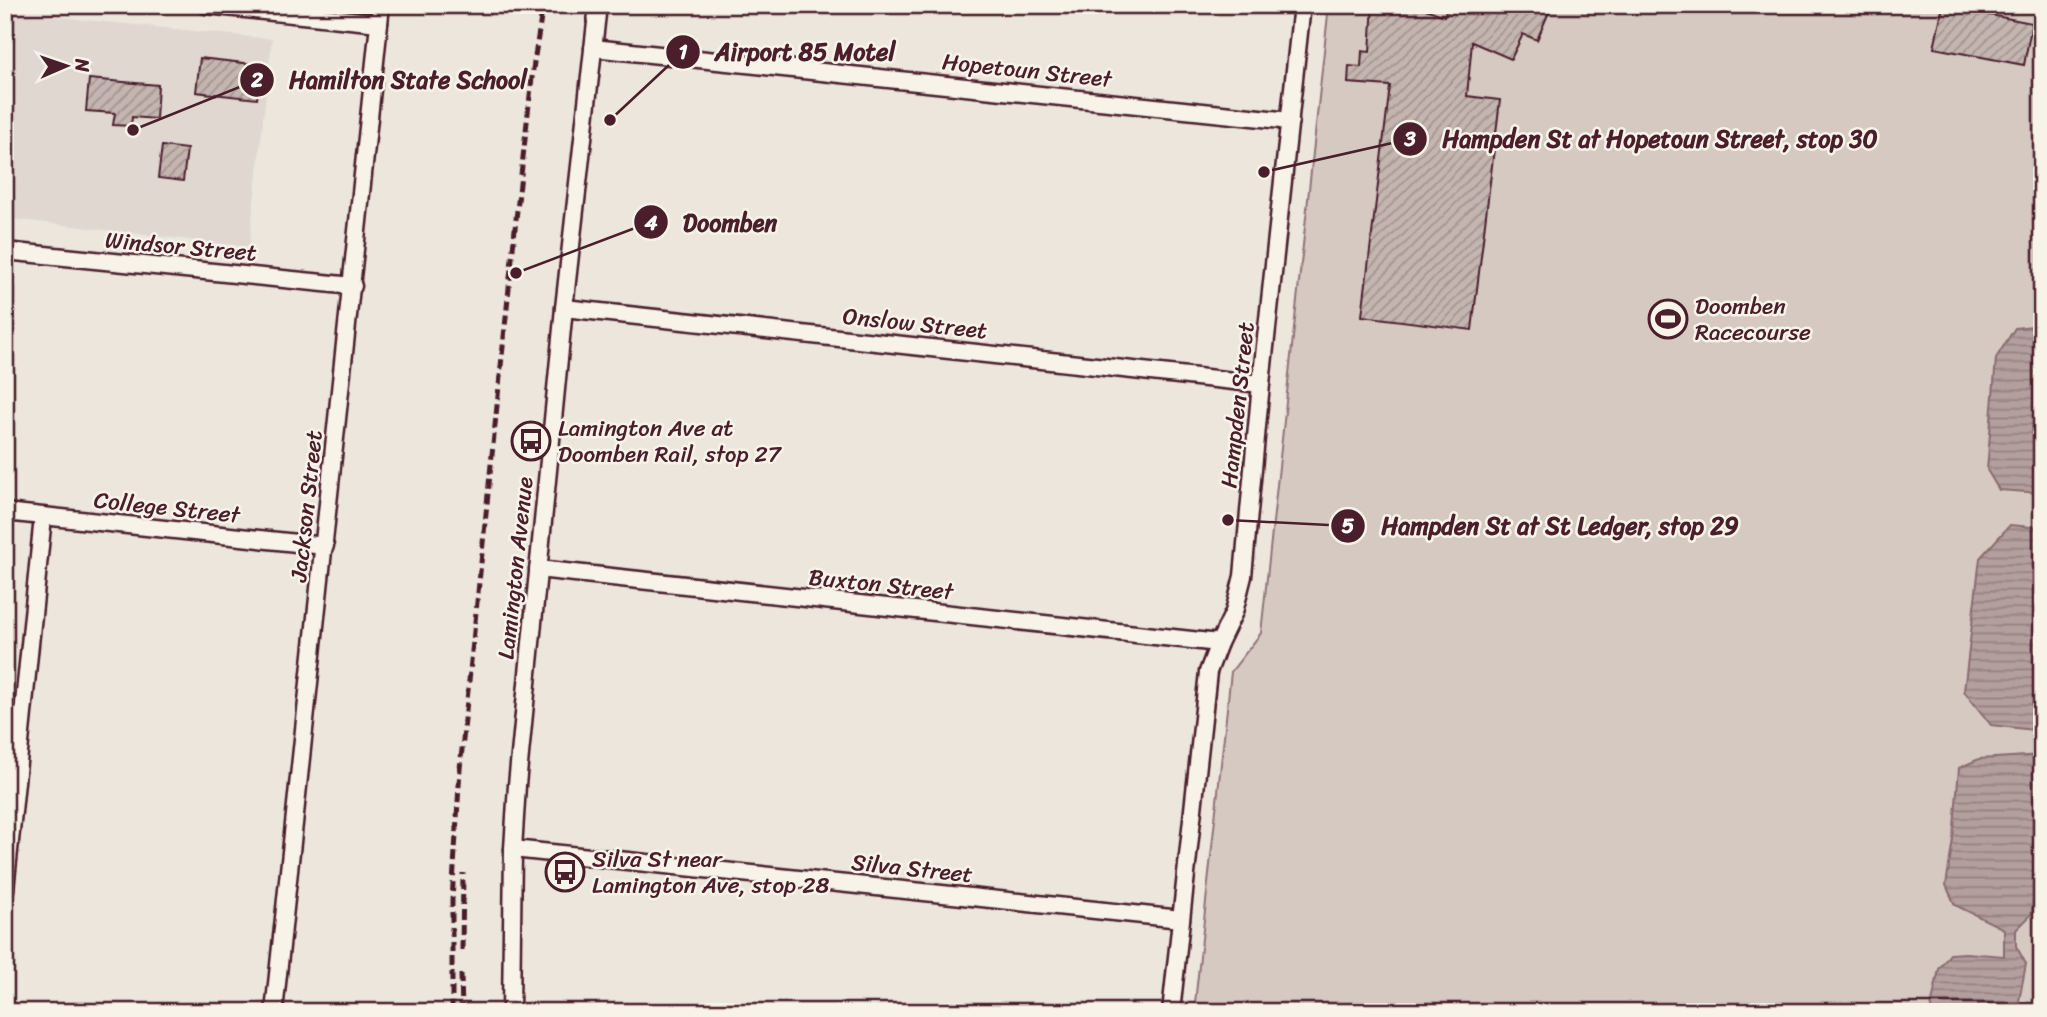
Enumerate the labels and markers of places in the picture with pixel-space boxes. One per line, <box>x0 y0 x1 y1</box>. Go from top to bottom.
callout: Airport 85 Motel <box>665 30 909 75</box>
callout: Hamilton State School <box>239 57 542 102</box>
callout: Hampden St at Hopetoun Street, stop 30 <box>1393 117 1893 162</box>
callout: Doomben <box>634 200 791 245</box>
place label: Doomben Racecourse <box>1695 286 1811 353</box>
sports icon: Doomben Racecourse <box>1647 298 1689 340</box>
place label: Lamington Ave at Doomben Rail, stop 27 <box>558 408 783 475</box>
bus stop icon: Lamington Ave at Doomben Rail, stop 27 <box>510 420 552 462</box>
callout: Hampden St at St Ledger, stop 29 <box>1330 503 1754 548</box>
place label: Silva St near Lamington Ave, stop 28 <box>592 839 829 906</box>
bus stop icon: Silva St near Lamington Ave, stop 28 <box>544 851 586 893</box>

